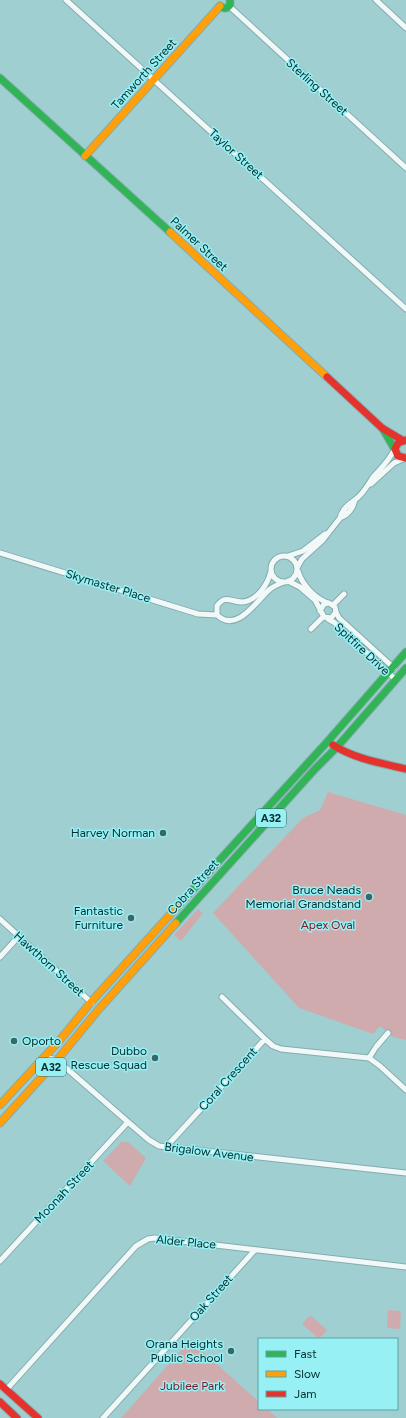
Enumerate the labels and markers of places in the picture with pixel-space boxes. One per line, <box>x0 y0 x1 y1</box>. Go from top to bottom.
place label: Harvey Norman <box>71 826 155 840</box>
marker: Harvey Norman <box>158 828 168 838</box>
place label: Bruce Neads Memorial Grandstand <box>246 883 361 911</box>
marker: Bruce Neads Memorial Grandstand <box>364 892 374 902</box>
place label: Fantastic Furniture <box>74 904 124 932</box>
marker: Fantastic Furniture <box>126 913 136 923</box>
place label: Oporto <box>22 1034 61 1048</box>
marker: Oporto <box>9 1036 19 1046</box>
place label: Dubbo Rescue Squad <box>70 1044 147 1072</box>
marker: Dubbo Rescue Squad <box>150 1053 160 1063</box>
place label: Orana Heights Public School <box>146 1337 223 1365</box>
marker: Orana Heights Public School <box>226 1346 236 1356</box>

